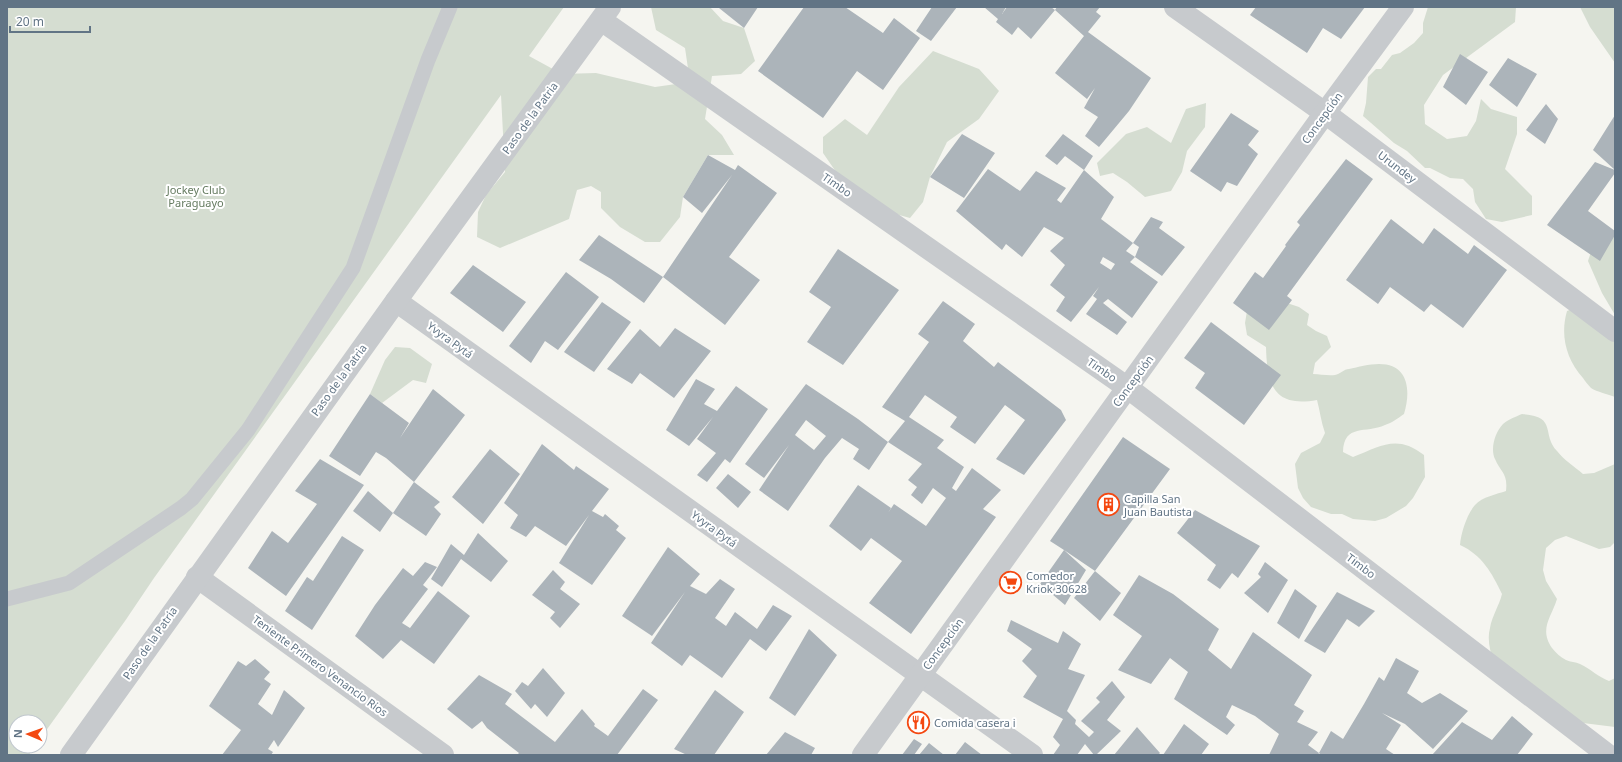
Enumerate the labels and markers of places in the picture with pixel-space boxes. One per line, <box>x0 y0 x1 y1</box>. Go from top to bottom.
place label: Capilla San Juan Bautista <box>1123 491 1192 519</box>
building icon: Capilla San Juan Bautista <box>1096 492 1122 518</box>
place label: Comedor Kriok 30628 <box>1026 568 1087 596</box>
supermarket icon: Comedor Kriok 30628 <box>997 569 1023 595</box>
restaurant icon: Comida casera i <box>905 710 931 736</box>
place label: Comida casera i <box>934 715 1016 730</box>

